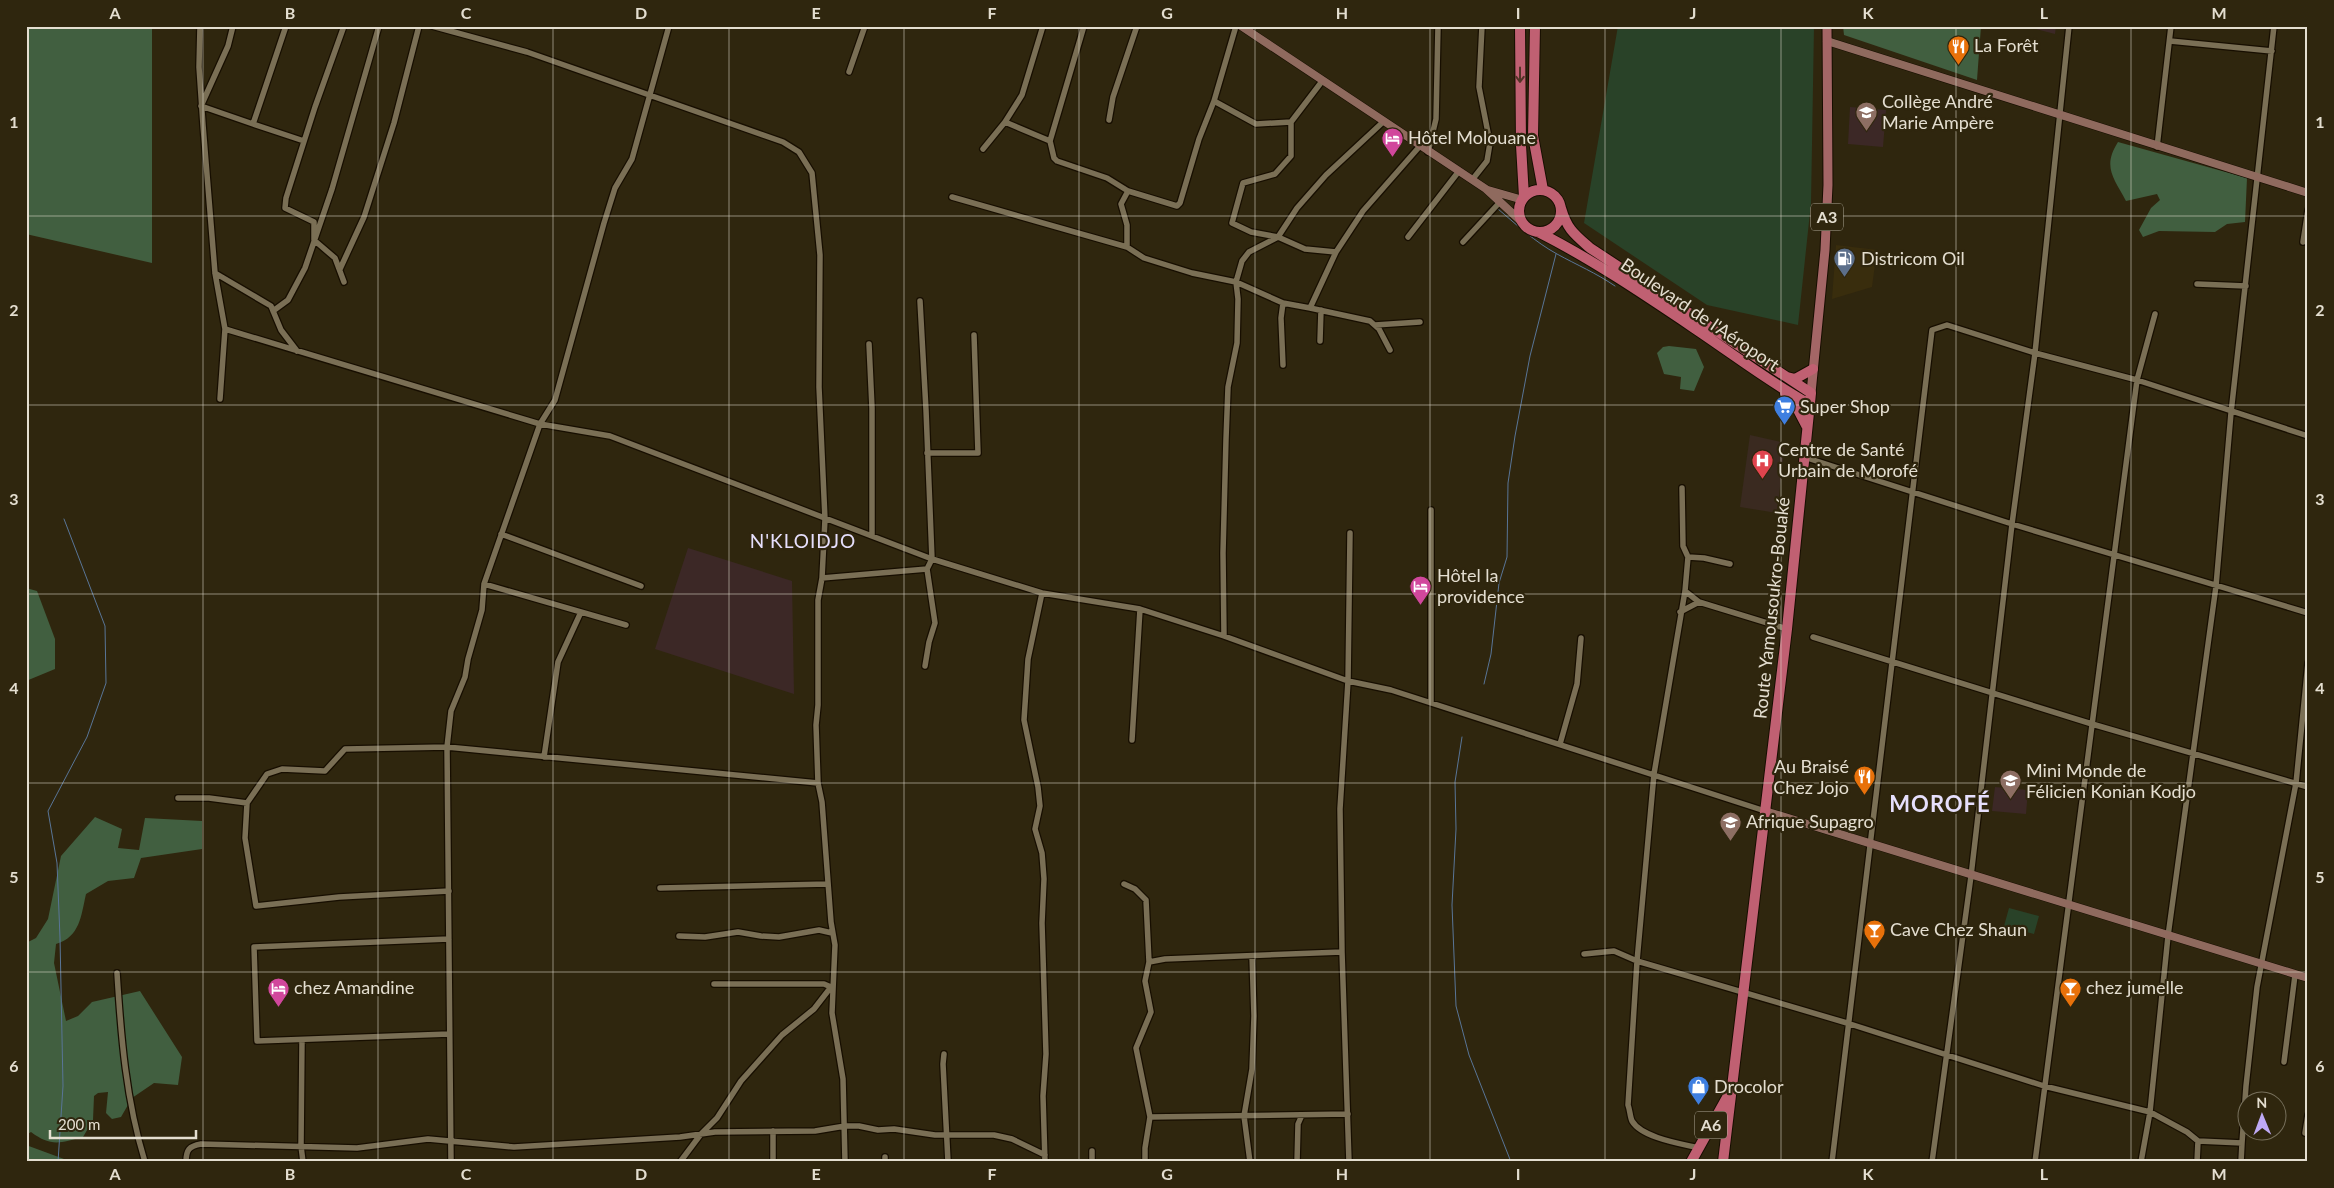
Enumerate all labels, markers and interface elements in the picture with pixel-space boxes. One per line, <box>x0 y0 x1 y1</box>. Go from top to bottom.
text: A <box>108 3 121 22</box>
text: B <box>285 3 295 22</box>
text: C <box>461 3 472 22</box>
text: D <box>635 3 647 22</box>
text: E <box>811 3 821 22</box>
text: F <box>987 3 997 22</box>
text: G <box>1161 3 1173 22</box>
text: H <box>1336 3 1348 22</box>
text: I <box>1516 3 1520 22</box>
text: J <box>1690 3 1696 22</box>
text: K <box>1863 3 1875 22</box>
text: L <box>2040 3 2049 22</box>
text: M <box>2211 3 2227 22</box>
restaurant icon: La Forêt <box>1946 34 1970 65</box>
place label: La Forêt <box>1974 34 2039 56</box>
one-way arrow <box>1515 66 1525 83</box>
place label: Collège André Marie Ampère <box>1882 90 1994 133</box>
school or university icon: Collège André Marie Ampère <box>1854 100 1878 131</box>
text: 1 <box>9 112 19 131</box>
text: 1 <box>2315 112 2325 131</box>
hotel icon: Hôtel Molouane <box>1380 126 1404 157</box>
place label: Hôtel Molouane <box>1408 126 1536 148</box>
road number: A3 <box>1811 203 1843 230</box>
fuel station icon: Districom Oil <box>1833 247 1857 278</box>
place label: Districom Oil <box>1861 247 1965 269</box>
street label: Boulevard de l'Aéroport <box>1617 253 1784 376</box>
text: 2 <box>9 300 19 319</box>
text: 2 <box>2315 300 2325 319</box>
supermarket icon: Super Shop <box>1772 395 1796 426</box>
place label: Super Shop <box>1800 395 1890 417</box>
place label: Centre de Santé Urbain de Morofé <box>1778 438 1918 481</box>
hospital icon: Centre de Santé Urbain de Morofé <box>1750 448 1774 479</box>
text: 3 <box>9 489 19 508</box>
text: 3 <box>2315 489 2325 508</box>
street label: Route Yamousoukro-Bouaké <box>1748 496 1794 720</box>
district label: N'KLOIDJO <box>750 529 856 552</box>
place label: Hôtel la providence <box>1437 564 1524 607</box>
hotel icon: Hôtel la providence <box>1409 574 1433 605</box>
text: 4 <box>9 678 19 697</box>
text: 4 <box>2315 678 2325 697</box>
place label: Au Braisé Chez Jojo <box>1773 755 1849 798</box>
place label: Mini Monde de Félicien Konian Kodjo <box>2026 759 2196 802</box>
restaurant icon: Au Braisé Chez Jojo <box>1853 765 1877 796</box>
school or university icon: Mini Monde de Félicien Konian Kodjo <box>1998 769 2022 800</box>
district label: MOROFÉ <box>1889 790 1991 817</box>
school or university icon: Afrique Supagro <box>1718 810 1742 841</box>
place label: Afrique Supagro <box>1746 810 1874 832</box>
text: 5 <box>9 867 19 886</box>
text: 5 <box>2315 867 2325 886</box>
bar icon: Cave Chez Shaun <box>1862 918 1886 949</box>
place label: Cave Chez Shaun <box>1890 918 2027 940</box>
hotel icon: chez Amandine <box>266 976 290 1007</box>
place label: chez Amandine <box>294 976 414 998</box>
bar icon: chez jumelle <box>2058 976 2082 1007</box>
place label: chez jumelle <box>2086 976 2184 998</box>
text: 6 <box>9 1056 19 1075</box>
text: 6 <box>2315 1056 2325 1075</box>
shop icon: Drocolor <box>1686 1075 1710 1106</box>
place label: Drocolor <box>1714 1075 1784 1097</box>
north arrow <box>2236 1090 2286 1140</box>
text: N <box>2256 1094 2267 1111</box>
scale bar <box>50 1108 196 1140</box>
road number: A6 <box>1695 1112 1727 1138</box>
text: 200 m <box>58 1115 100 1133</box>
text: A <box>108 1164 121 1183</box>
text: B <box>285 1164 295 1183</box>
text: C <box>461 1164 472 1183</box>
text: D <box>635 1164 647 1183</box>
text: E <box>811 1164 821 1183</box>
text: F <box>987 1164 997 1183</box>
text: G <box>1161 1164 1173 1183</box>
text: H <box>1336 1164 1348 1183</box>
text: I <box>1516 1164 1520 1183</box>
text: J <box>1690 1164 1696 1183</box>
text: K <box>1863 1164 1875 1183</box>
text: L <box>2040 1164 2049 1183</box>
text: M <box>2211 1164 2227 1183</box>

